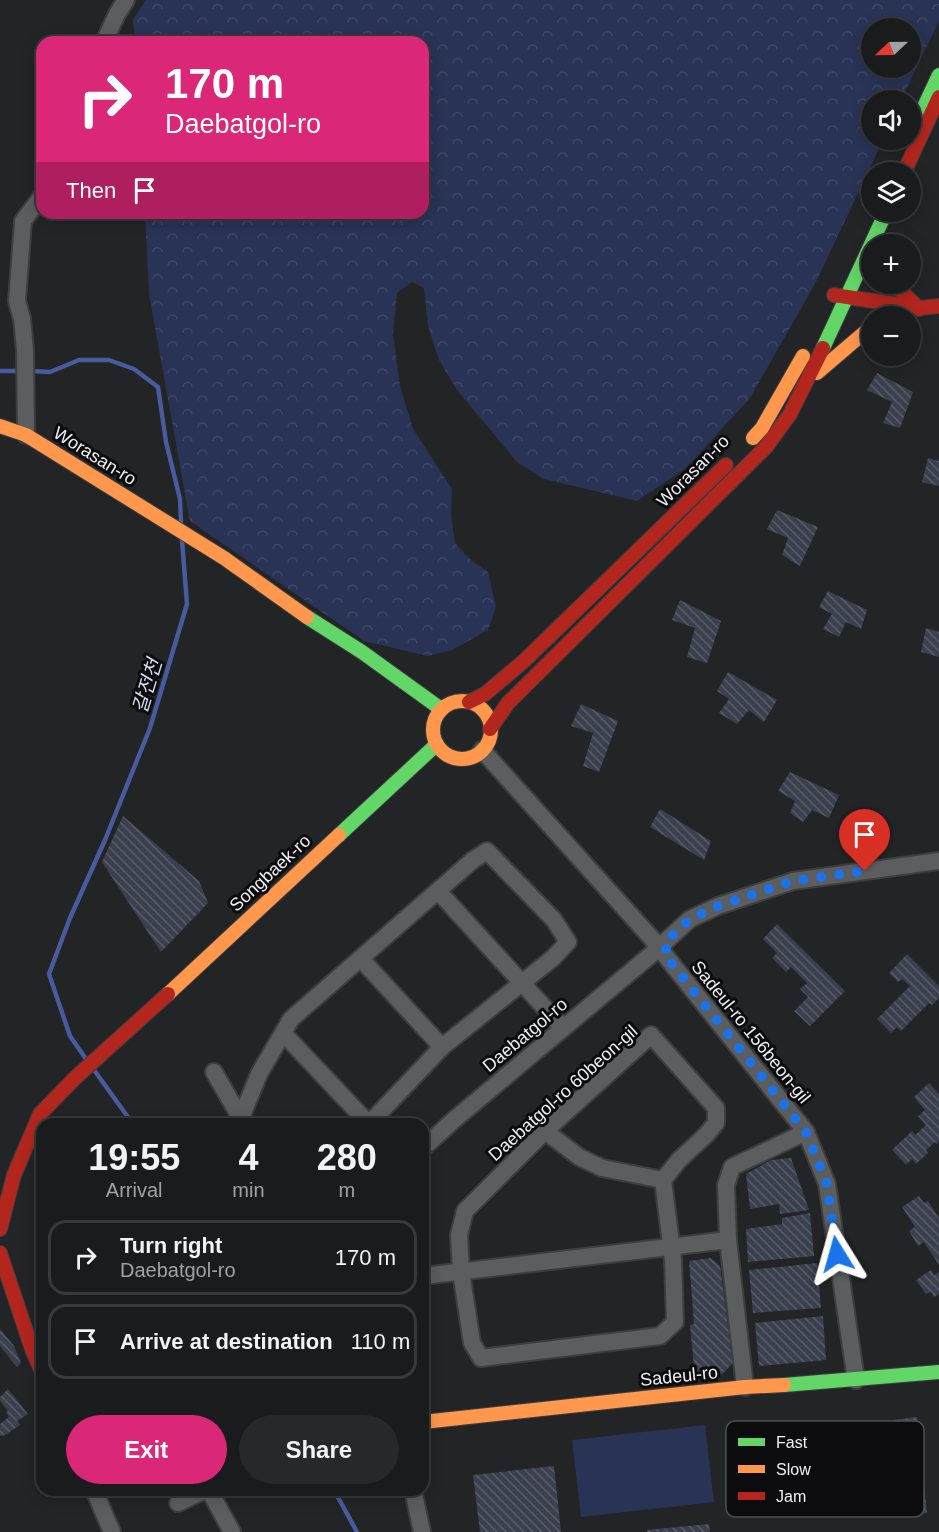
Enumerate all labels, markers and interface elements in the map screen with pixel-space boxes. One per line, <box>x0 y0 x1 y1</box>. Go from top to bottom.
north arrow <box>861 18 921 78</box>
map controls <box>861 18 921 366</box>
icon: right <box>66 60 144 138</box>
text: 170 m <box>165 60 284 107</box>
button: sound <box>861 90 921 150</box>
text: Daebatgol-ro <box>165 109 321 139</box>
button: layers <box>861 162 921 222</box>
icon: arrive <box>128 174 161 207</box>
text: Then <box>66 178 116 203</box>
button: + <box>861 234 921 294</box>
button: − <box>861 306 921 366</box>
street label: Worasan-ro <box>50 423 140 489</box>
street label: Worasan-ro <box>653 431 733 511</box>
water label: 갈전천 <box>128 654 166 716</box>
pin <box>839 809 890 871</box>
icon: arrive <box>848 818 881 851</box>
street label: Songbaek-ro <box>225 831 315 915</box>
street label: Sadeul-ro 156beon-gil <box>687 957 815 1107</box>
street label: Daebatgol-ro <box>479 994 571 1076</box>
street label: Daebatgol-ro 60beon-gil <box>485 1021 641 1165</box>
text: 19:55 <box>88 1137 180 1178</box>
text: 4 <box>238 1137 258 1178</box>
text: 280 <box>317 1137 377 1178</box>
text: Arrival <box>106 1179 163 1201</box>
text: min <box>232 1179 265 1201</box>
text: m <box>338 1179 355 1201</box>
position arrow <box>805 1222 869 1286</box>
text: Turn right <box>120 1233 222 1258</box>
icon: right <box>69 1241 102 1274</box>
text: 170 m <box>335 1245 396 1270</box>
text: Daebatgol-ro <box>120 1259 236 1281</box>
icon: arrive <box>69 1325 102 1358</box>
text: Arrive at destination <box>120 1329 333 1354</box>
text: 110 m <box>351 1329 410 1354</box>
street label: Sadeul-ro <box>639 1362 719 1390</box>
button: Exit <box>66 1415 227 1484</box>
button: Share <box>239 1415 399 1484</box>
legend <box>726 1421 924 1517</box>
text: Fast <box>776 1434 808 1451</box>
text: Slow <box>776 1461 811 1478</box>
text: Jam <box>776 1488 806 1505</box>

